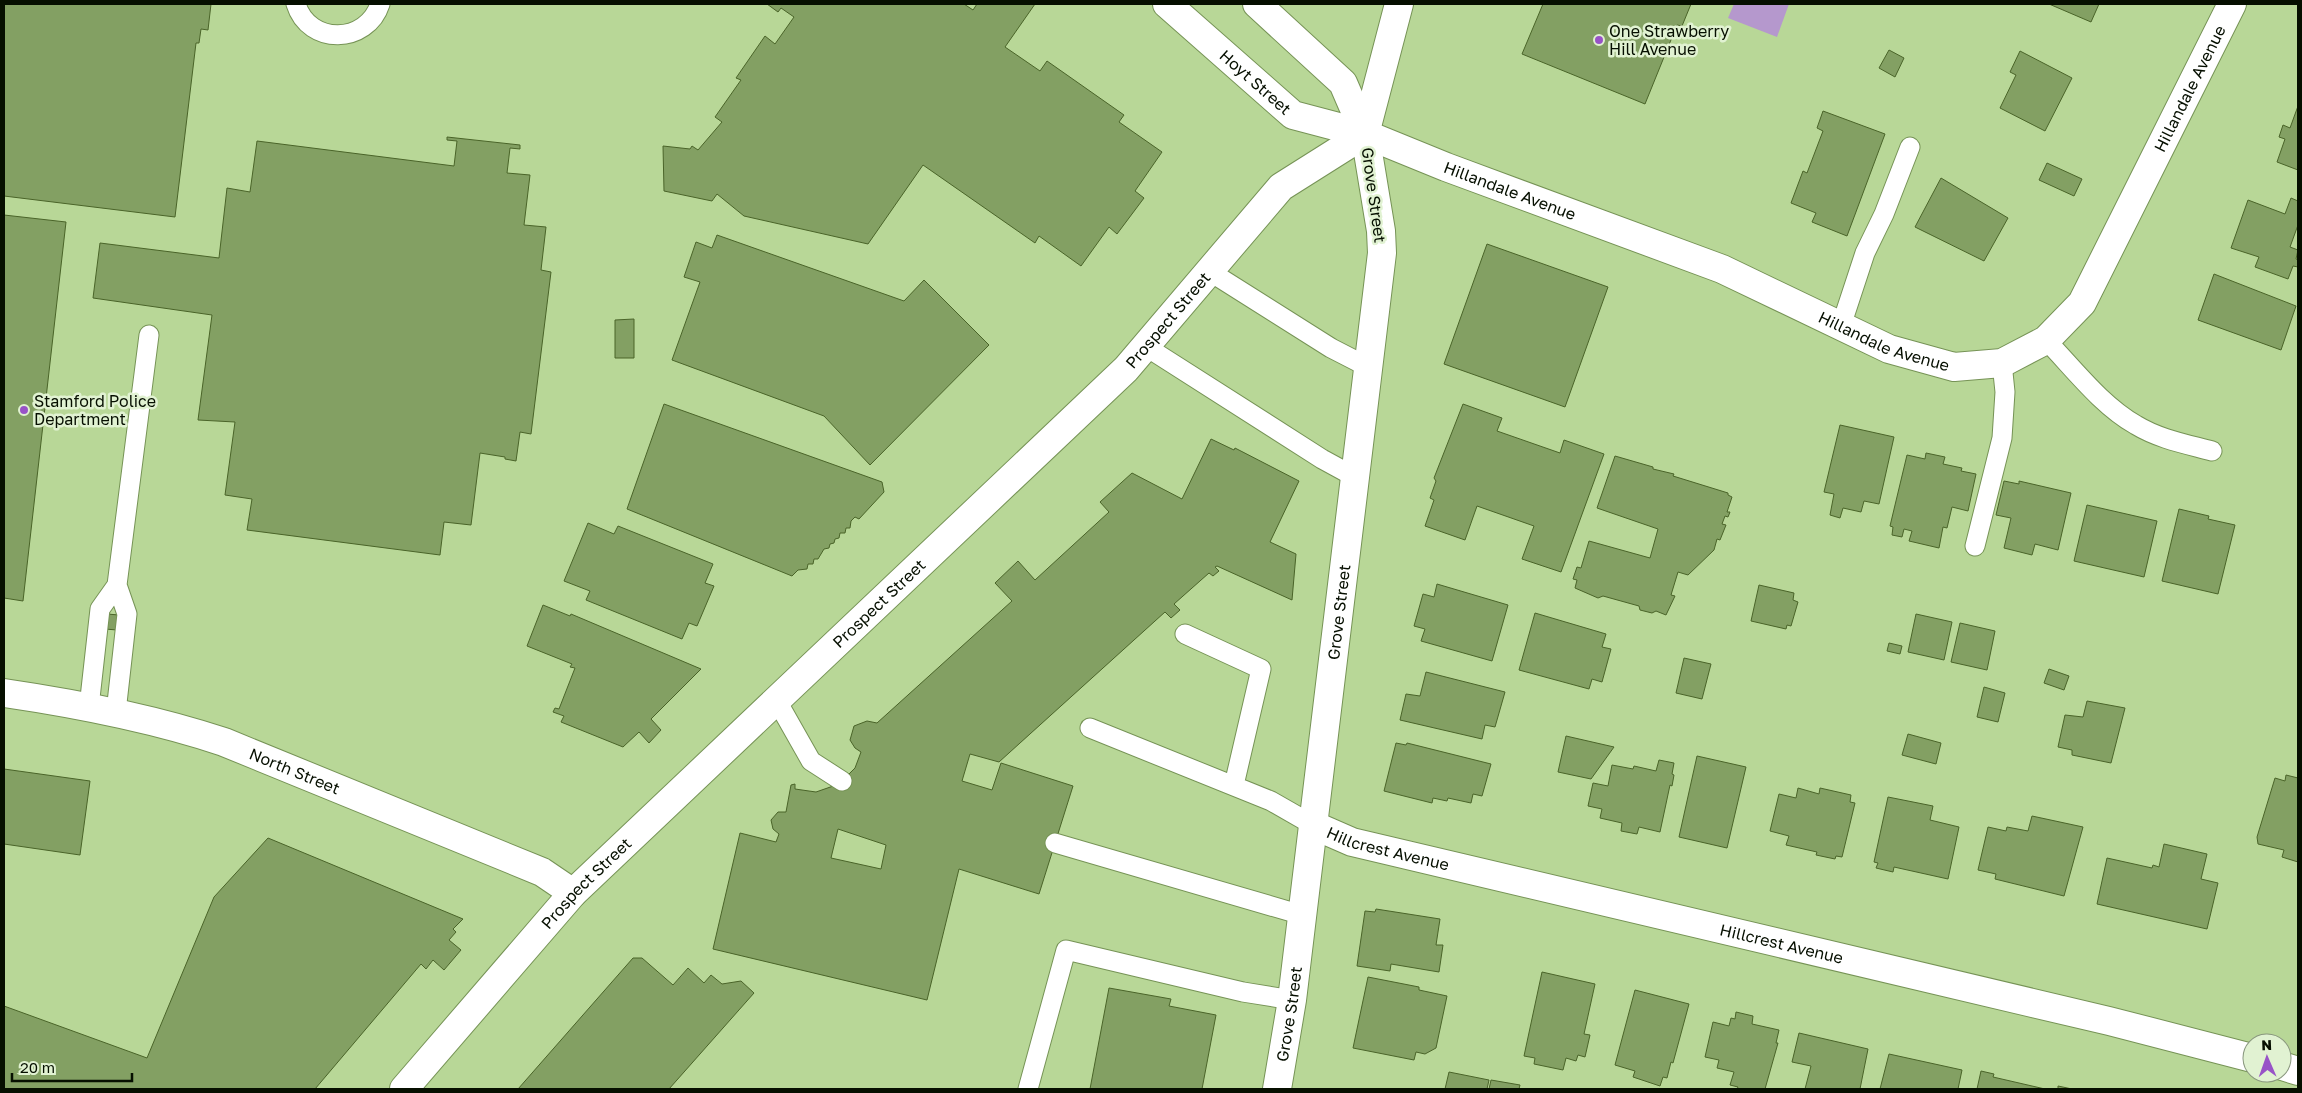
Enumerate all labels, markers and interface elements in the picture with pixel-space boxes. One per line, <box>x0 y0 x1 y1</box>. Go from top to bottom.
place label: One Strawberry Hill Avenue <box>1609 21 1729 59</box>
street label: Hillandale Avenue <box>2149 22 2230 155</box>
marker: One Strawberry Hill Avenue <box>1593 34 1605 46</box>
street label: Hoyt Street <box>1216 45 1295 119</box>
street label: Grove Street <box>1357 146 1391 244</box>
street label: Hillandale Avenue <box>1441 157 1579 224</box>
street label: Prospect Street <box>1121 268 1214 372</box>
street label: Hillandale Avenue <box>1815 307 1952 375</box>
place label: Stamford Police Department <box>34 391 156 429</box>
marker: Stamford Police Department <box>18 404 30 416</box>
street label: Prospect Street <box>828 555 929 652</box>
street label: Grove Street <box>1323 563 1354 661</box>
street label: North Street <box>246 743 343 798</box>
street label: Hillcrest Avenue <box>1324 822 1451 875</box>
street label: Prospect Street <box>537 833 635 933</box>
street label: Hillcrest Avenue <box>1718 919 1845 968</box>
street label: Grove Street <box>1272 965 1306 1063</box>
north arrow <box>2242 1033 2292 1083</box>
text: N <box>2261 1036 2272 1053</box>
scale bar <box>12 1050 132 1082</box>
text: 20 m <box>20 1058 55 1076</box>

